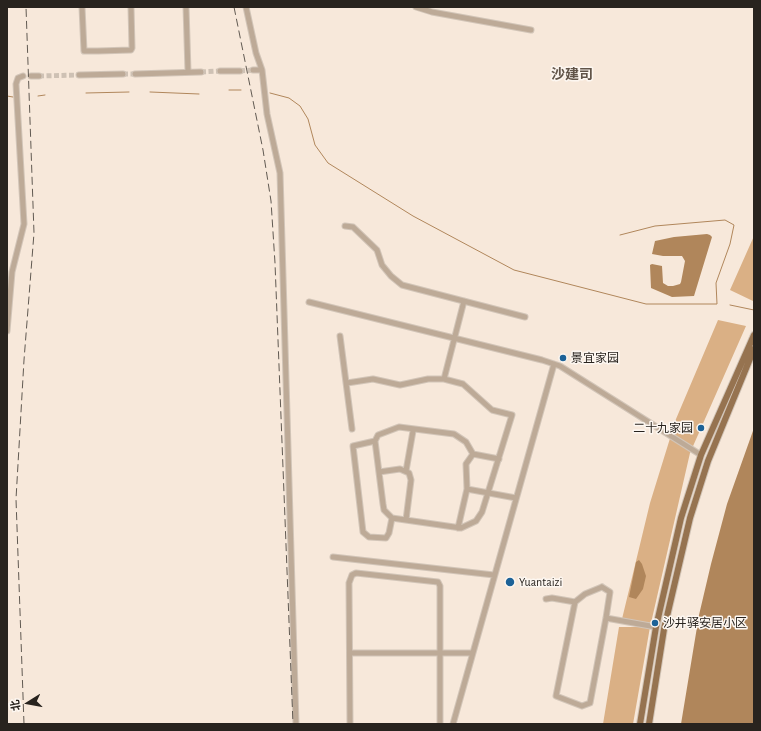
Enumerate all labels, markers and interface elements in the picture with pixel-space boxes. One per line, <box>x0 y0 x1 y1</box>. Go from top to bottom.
district label: 沙建司 <box>551 67 593 83</box>
place label: 景宜家园 <box>571 351 619 365</box>
marker: 景宜家园 <box>558 353 568 363</box>
place label: 二十九家园 <box>633 421 693 435</box>
marker: 二十九家园 <box>696 423 706 433</box>
place label: Yuantaizi <box>519 575 562 589</box>
marker: Yuantaizi <box>504 576 516 588</box>
place label: 沙井驿安居小区 <box>663 616 747 630</box>
marker: 沙井驿安居小区 <box>650 618 660 628</box>
north arrow <box>8 683 48 723</box>
text: 北 <box>9 699 22 712</box>

